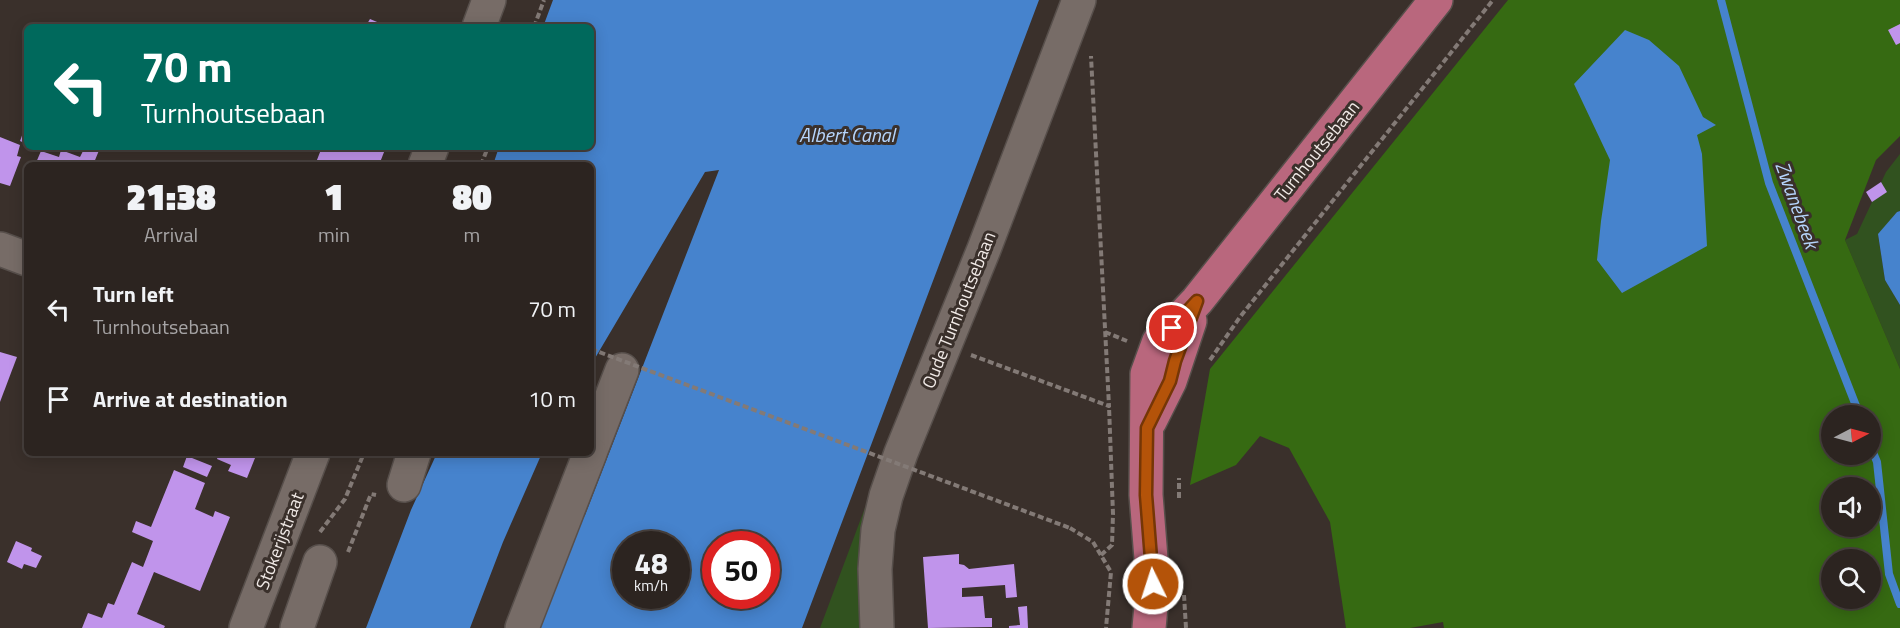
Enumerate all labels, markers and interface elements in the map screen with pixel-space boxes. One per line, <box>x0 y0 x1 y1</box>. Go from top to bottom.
text: 70 m <box>141 34 233 98</box>
icon: left <box>42 48 120 126</box>
text: Turnhoutsebaan <box>141 92 326 133</box>
street label: Turnhoutsebaan <box>1267 94 1366 207</box>
water label: Albert Canal <box>799 119 898 150</box>
water label: Zwanebeek <box>1767 157 1828 255</box>
text: 21:38 <box>126 169 216 224</box>
text: 1 <box>324 169 344 224</box>
text: 80 <box>452 169 492 224</box>
text: Arrival <box>144 219 198 250</box>
text: min <box>318 219 350 250</box>
text: m <box>464 219 480 250</box>
street label: Oude Turnhoutsebaan <box>915 227 1002 392</box>
text: Turn left <box>93 277 174 311</box>
text: 70 m <box>528 292 576 326</box>
icon: left <box>42 293 75 326</box>
pin <box>1146 302 1197 353</box>
text: Turnhoutsebaan <box>93 311 230 342</box>
icon: arrive <box>1155 311 1188 344</box>
text: Arrive at destination <box>93 382 288 416</box>
text: 10 m <box>528 382 576 416</box>
icon: arrive <box>42 383 75 416</box>
north arrow <box>1821 405 1881 465</box>
map controls <box>1821 405 1881 609</box>
button: sound <box>1821 477 1881 537</box>
street label: Stokerijstraat <box>249 488 311 593</box>
speed limit sign: 50 <box>702 531 780 609</box>
text: 48 <box>634 540 668 586</box>
button: search <box>1821 549 1881 609</box>
position arrow <box>1121 552 1185 616</box>
text: km/h <box>634 574 668 597</box>

